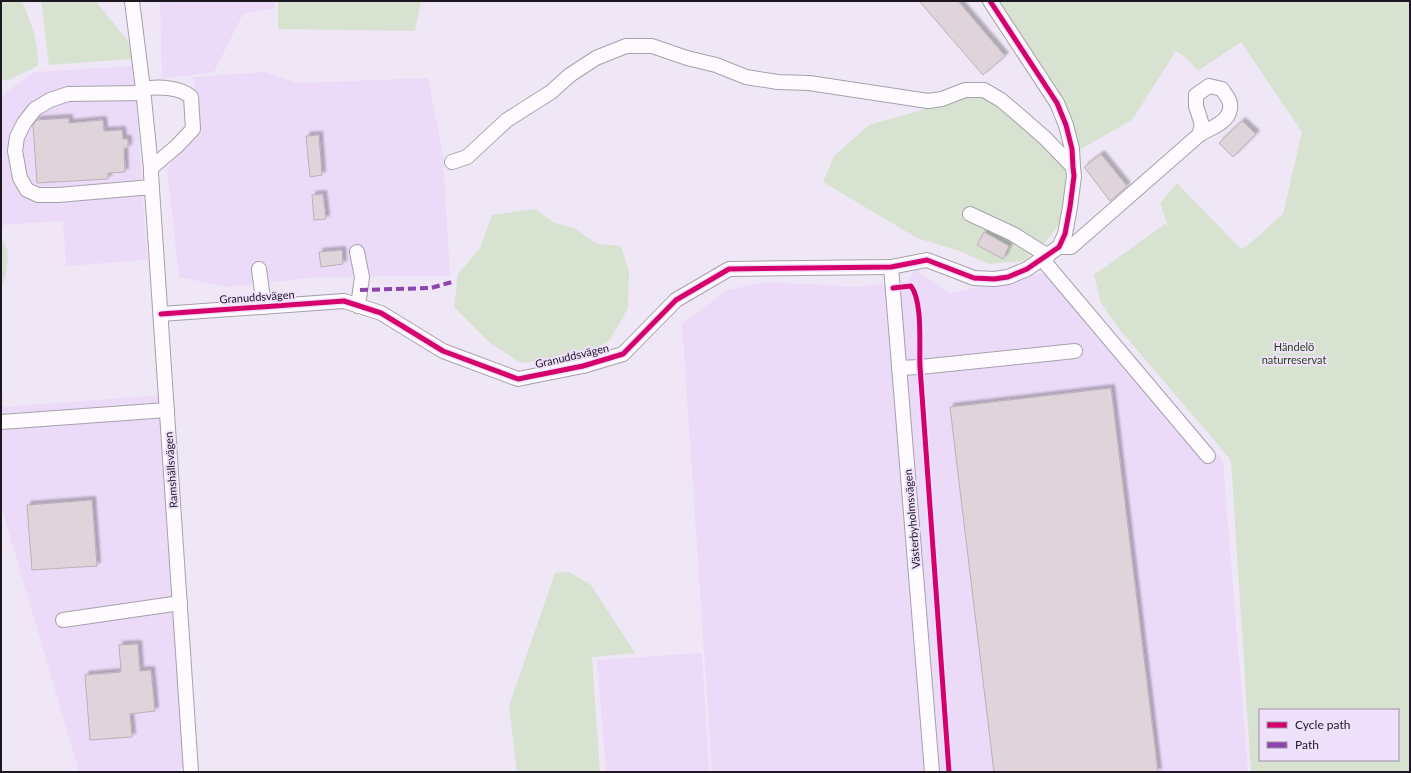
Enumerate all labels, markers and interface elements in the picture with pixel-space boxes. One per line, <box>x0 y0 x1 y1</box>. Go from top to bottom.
street label: Granuddsvägen <box>219 287 295 306</box>
park label: Händelö naturreservat <box>1262 340 1326 366</box>
street label: Granuddsvägen <box>534 341 610 370</box>
street label: Ramshällsvägen <box>161 432 180 508</box>
street label: Västerbyholmsvägen <box>901 469 922 569</box>
legend <box>1259 709 1399 761</box>
text: Cycle path <box>1295 717 1350 732</box>
text: Path <box>1295 737 1319 752</box>

